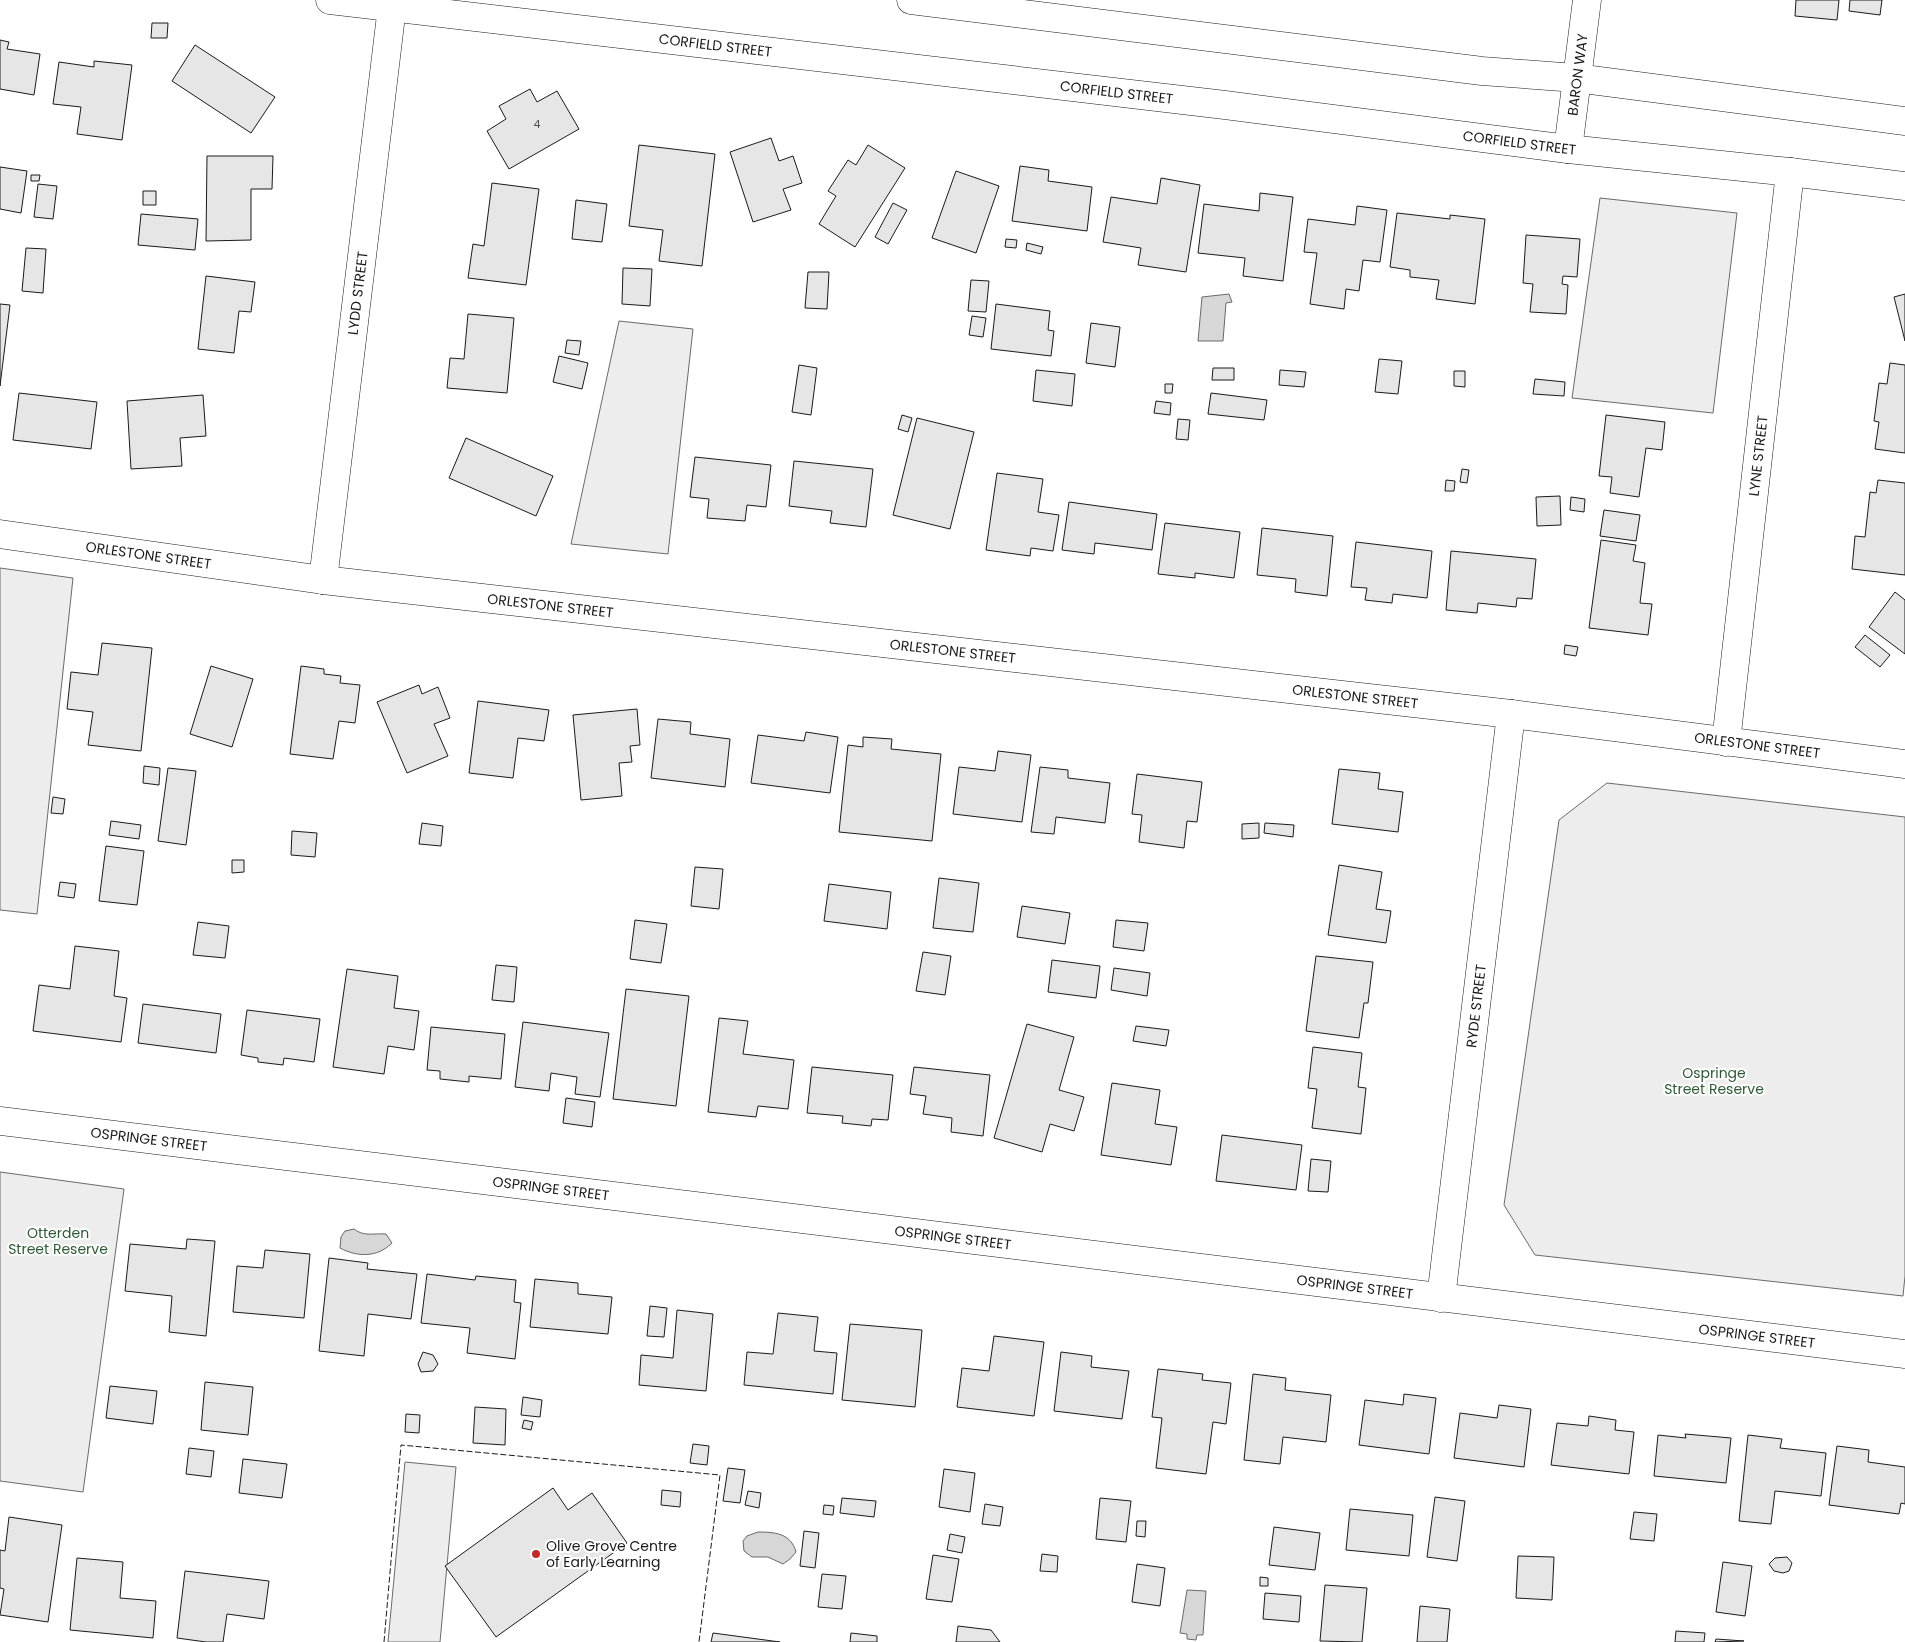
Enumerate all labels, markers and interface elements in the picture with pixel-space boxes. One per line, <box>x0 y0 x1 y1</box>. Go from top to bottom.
street label: CORFIELD STREET <box>658 29 774 62</box>
street label: BARON WAY <box>1562 32 1593 117</box>
street label: CORFIELD STREET <box>1059 76 1175 109</box>
house number: 4 <box>534 116 541 132</box>
street label: CORFIELD STREET <box>1462 126 1577 160</box>
street label: LYDD STREET <box>343 250 373 336</box>
street label: LYNE STREET <box>1744 414 1773 497</box>
street label: ORLESTONE STREET <box>84 536 213 574</box>
street label: ORLESTONE STREET <box>486 589 615 623</box>
street label: ORLESTONE STREET <box>889 634 1017 668</box>
street label: ORLESTONE STREET <box>1291 679 1420 714</box>
street label: ORLESTONE STREET <box>1693 727 1822 763</box>
street label: RYDE STREET <box>1461 963 1491 1049</box>
park label: Ospringe Street Reserve <box>1664 1063 1764 1099</box>
street label: OSPRINGE STREET <box>89 1122 209 1156</box>
street label: OSPRINGE STREET <box>491 1171 611 1205</box>
street label: OSPRINGE STREET <box>893 1221 1013 1255</box>
park label: Otterden Street Reserve <box>8 1223 108 1259</box>
street label: OSPRINGE STREET <box>1295 1270 1415 1304</box>
street label: OSPRINGE STREET <box>1697 1319 1817 1353</box>
place label: Olive Grove Centre of Early Learning <box>546 1536 677 1572</box>
marker: Olive Grove Centre of Early Learning <box>530 1548 542 1560</box>

